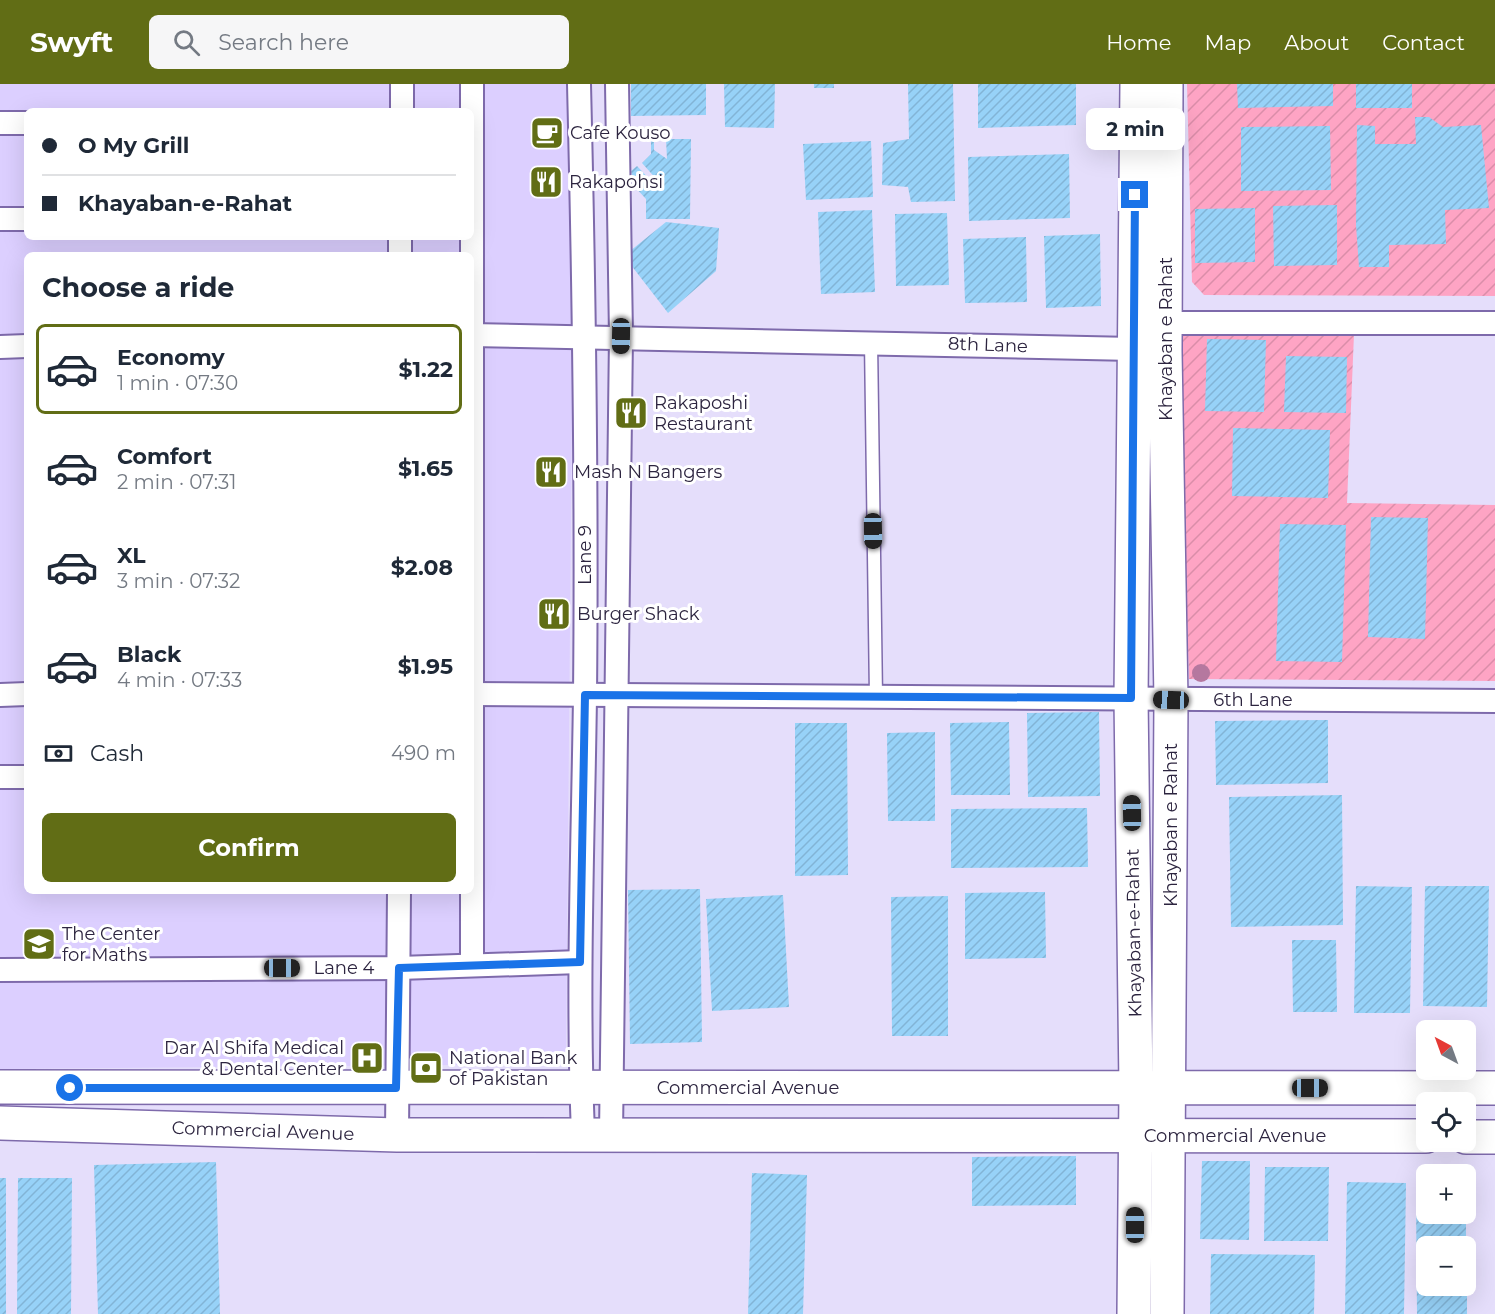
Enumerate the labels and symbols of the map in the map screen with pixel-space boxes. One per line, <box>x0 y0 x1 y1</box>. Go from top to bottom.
callout: 2 min <box>1086 108 1184 150</box>
cafe icon: Cafe Kouso <box>529 115 565 151</box>
place label: Cafe Kouso <box>570 122 671 144</box>
restaurant icon: Rakapohsi <box>528 164 564 200</box>
place label: Rakapohsi <box>569 171 663 193</box>
route end <box>1121 181 1148 208</box>
street label: Khayaban e Rahat <box>1155 257 1177 421</box>
car <box>612 318 630 354</box>
street label: 8th Lane <box>948 333 1028 357</box>
place label: Rakaposhi Restaurant <box>654 392 753 435</box>
restaurant icon: Rakaposhi Restaurant <box>613 395 649 431</box>
restaurant icon: Mash N Bangers <box>533 454 569 490</box>
place label: Mash N Bangers <box>574 461 723 483</box>
car <box>864 513 882 549</box>
street label: Lane 9 <box>574 525 596 585</box>
restaurant icon: Burger Shack <box>536 596 572 632</box>
place label: Burger Shack <box>577 603 700 625</box>
street label: 6th Lane <box>1213 689 1293 711</box>
car <box>1153 690 1189 710</box>
street label: Khayaban e Rahat <box>1160 743 1182 907</box>
car <box>1123 795 1141 831</box>
street label: Khayaban-e-Rahat <box>1122 848 1146 1018</box>
place label: The Center for Maths <box>62 923 161 966</box>
school or university icon: The Center for Maths <box>21 926 57 962</box>
street label: Lane 4 <box>314 957 375 979</box>
car <box>264 959 300 977</box>
north arrow <box>1416 1020 1476 1080</box>
place label: Dar Al Shifa Medical & Dental Center <box>164 1037 344 1080</box>
hospital icon: Dar Al Shifa Medical & Dental Center <box>349 1040 385 1076</box>
place label: National Bank of Pakistan <box>449 1047 577 1090</box>
bank icon: National Bank of Pakistan <box>408 1050 444 1086</box>
route start <box>56 1074 83 1101</box>
street label: Commercial Avenue <box>657 1077 839 1099</box>
car <box>1292 1079 1328 1097</box>
street label: Commercial Avenue <box>171 1117 355 1145</box>
street label: Commercial Avenue <box>1144 1125 1326 1147</box>
car <box>1126 1207 1144 1243</box>

